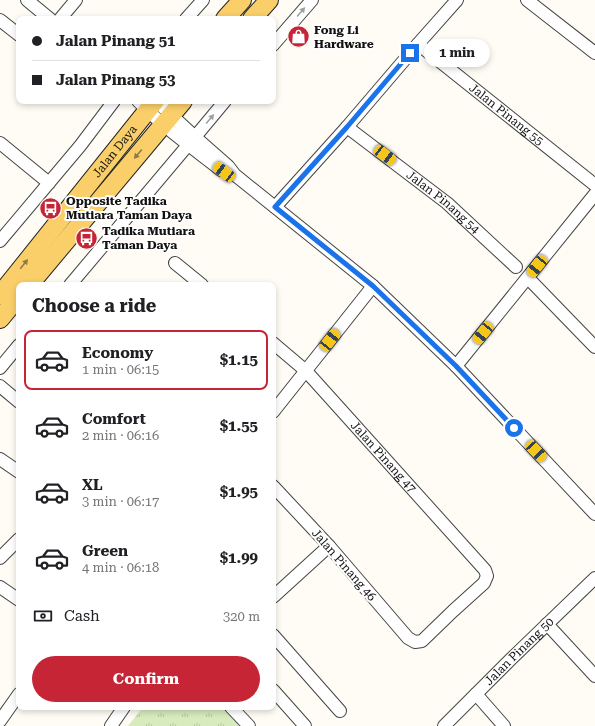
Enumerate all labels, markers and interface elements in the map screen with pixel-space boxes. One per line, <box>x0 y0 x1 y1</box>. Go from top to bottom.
one-way arrow <box>297 6 306 17</box>
place label: Fong Li Hardware <box>314 23 374 51</box>
shop icon: Fong Li Hardware <box>286 24 312 50</box>
text: Jalan Pinang 51 <box>56 32 175 50</box>
callout: 1 min <box>424 39 490 67</box>
route end <box>401 44 419 62</box>
text: 1 min <box>439 45 475 60</box>
text: Jalan Pinang 53 <box>56 71 175 89</box>
street label: Jalan Pinang 55 <box>466 81 547 148</box>
one-way arrow <box>206 114 215 124</box>
street label: Jalan Daya <box>90 122 140 180</box>
car <box>372 143 398 167</box>
one-way arrow <box>134 149 143 160</box>
car <box>211 160 237 184</box>
street label: Jalan Pinang 54 <box>404 168 483 237</box>
place label: Opposite Tadika Mutiara Taman Daya <box>66 194 192 222</box>
bus stop icon: Opposite Tadika Mutiara Taman Daya <box>38 195 64 221</box>
place label: Tadika Mutiara Taman Daya <box>102 224 195 252</box>
bus stop icon: Tadika Mutiara Taman Daya <box>74 225 100 251</box>
car <box>525 253 549 279</box>
one-way arrow <box>20 259 29 270</box>
text: Choose a ride <box>32 295 156 316</box>
car <box>471 320 495 346</box>
car <box>318 327 342 353</box>
icon: car <box>34 342 70 378</box>
text: Economy <box>82 344 153 362</box>
text: $1.15 <box>220 351 258 369</box>
text: 1 min · 06:15 <box>82 362 159 377</box>
icon: car <box>34 408 70 444</box>
text: Comfort <box>82 410 146 428</box>
text: $1.55 <box>220 417 258 435</box>
street label: Jalan Pinang 47 <box>348 419 419 496</box>
route start <box>505 419 523 437</box>
text: 2 min · 06:16 <box>82 428 159 443</box>
car <box>523 438 549 464</box>
icon: car <box>34 474 70 510</box>
text: XL <box>82 476 103 494</box>
text: $1.95 <box>220 483 258 501</box>
text: 3 min · 06:17 <box>82 494 159 509</box>
street label: Jalan Pinang 46 <box>309 526 379 604</box>
icon: car <box>34 540 70 576</box>
text: Green <box>82 542 128 560</box>
text: $1.99 <box>220 549 258 567</box>
text: 4 min · 06:18 <box>82 560 159 575</box>
icon: cash <box>32 605 54 627</box>
text: Cash <box>64 607 100 625</box>
text: 320 m <box>223 609 260 624</box>
street label: Jalan Pinang 50 <box>482 614 557 688</box>
button: Confirm <box>32 656 260 702</box>

